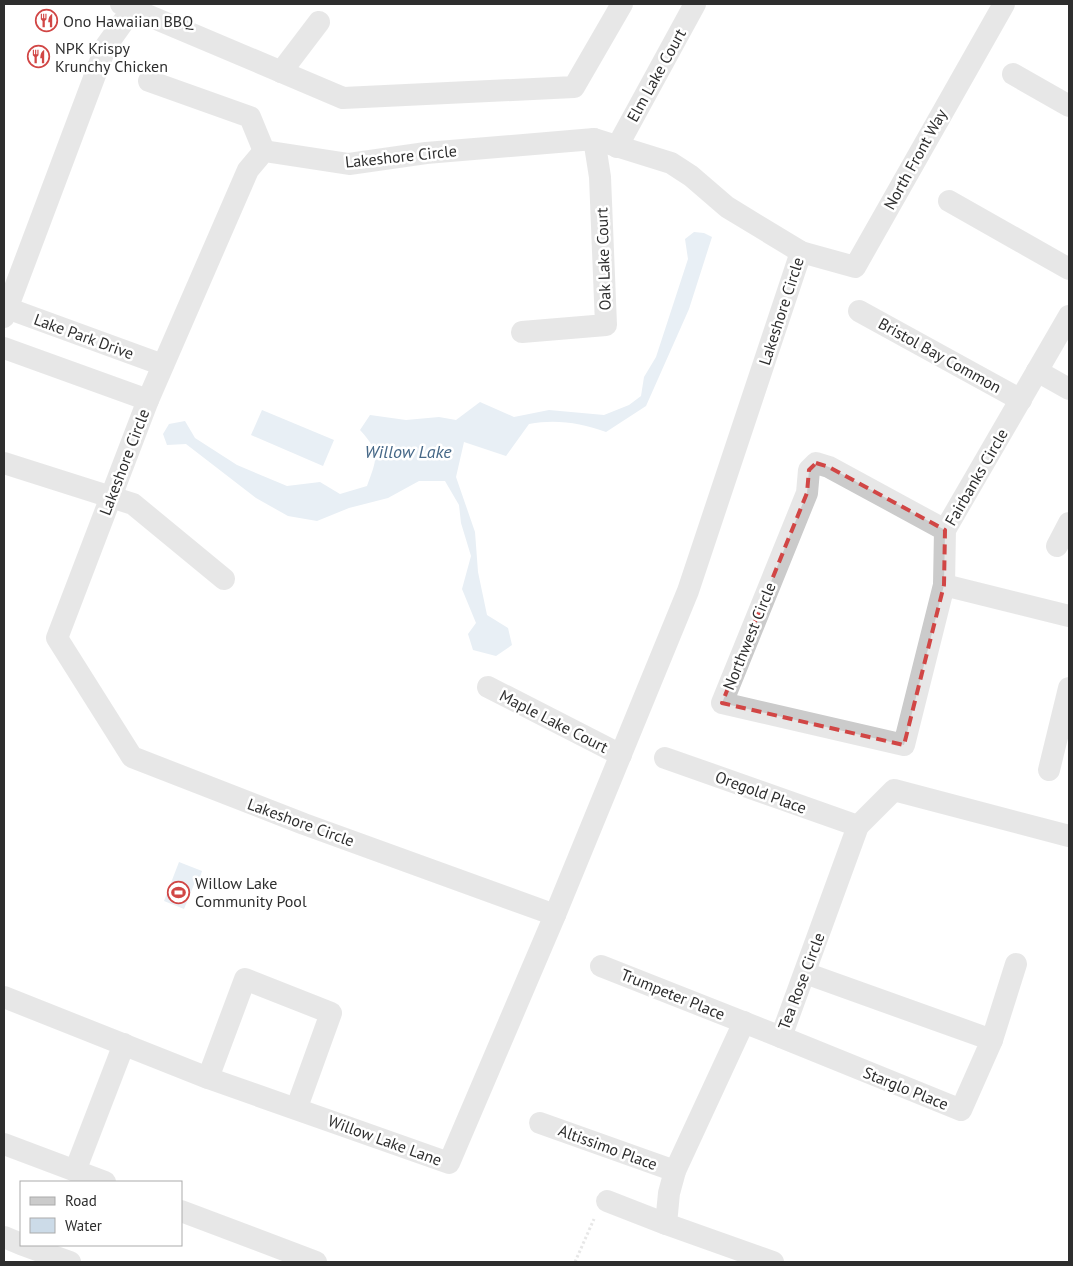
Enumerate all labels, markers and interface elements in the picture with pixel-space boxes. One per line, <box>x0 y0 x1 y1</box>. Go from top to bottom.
restaurant icon: Ono Hawaiian BBQ <box>35 9 59 33</box>
place label: Ono Hawaiian BBQ <box>63 11 194 31</box>
street label: Elm Lake Court <box>622 24 690 125</box>
place label: NPK Krispy Krunchy Chicken <box>55 38 168 76</box>
restaurant icon: NPK Krispy Krunchy Chicken <box>27 45 51 69</box>
street label: North Front Way <box>879 105 951 213</box>
street label: Lakeshore Circle <box>344 140 458 172</box>
street label: Oak Lake Court <box>591 206 615 311</box>
street label: Lakeshore Circle <box>754 255 808 367</box>
street label: Lake Park Drive <box>31 309 137 363</box>
street label: Bristol Bay Common <box>875 313 1005 397</box>
street label: Lakeshore Circle <box>95 406 153 518</box>
street label: Fairbanks Circle <box>940 425 1012 529</box>
water label: Willow Lake <box>364 440 452 463</box>
street label: Northwest Circle <box>718 579 780 693</box>
street label: Maple Lake Court <box>496 685 612 757</box>
street label: Oregold Place <box>713 766 809 818</box>
street label: Lakeshore Circle <box>245 793 357 851</box>
place label: Willow Lake Community Pool <box>195 873 307 911</box>
sports icon: Willow Lake Community Pool <box>167 880 191 904</box>
street label: Tea Rose Circle <box>773 930 829 1032</box>
street label: Trumpeter Place <box>618 964 728 1024</box>
street label: Starglo Place <box>861 1062 951 1114</box>
street label: Willow Lake Lane <box>325 1110 445 1170</box>
street label: Altissimo Place <box>556 1120 660 1174</box>
legend <box>20 1181 182 1246</box>
text: Road <box>65 1191 97 1210</box>
text: Water <box>65 1216 102 1235</box>

